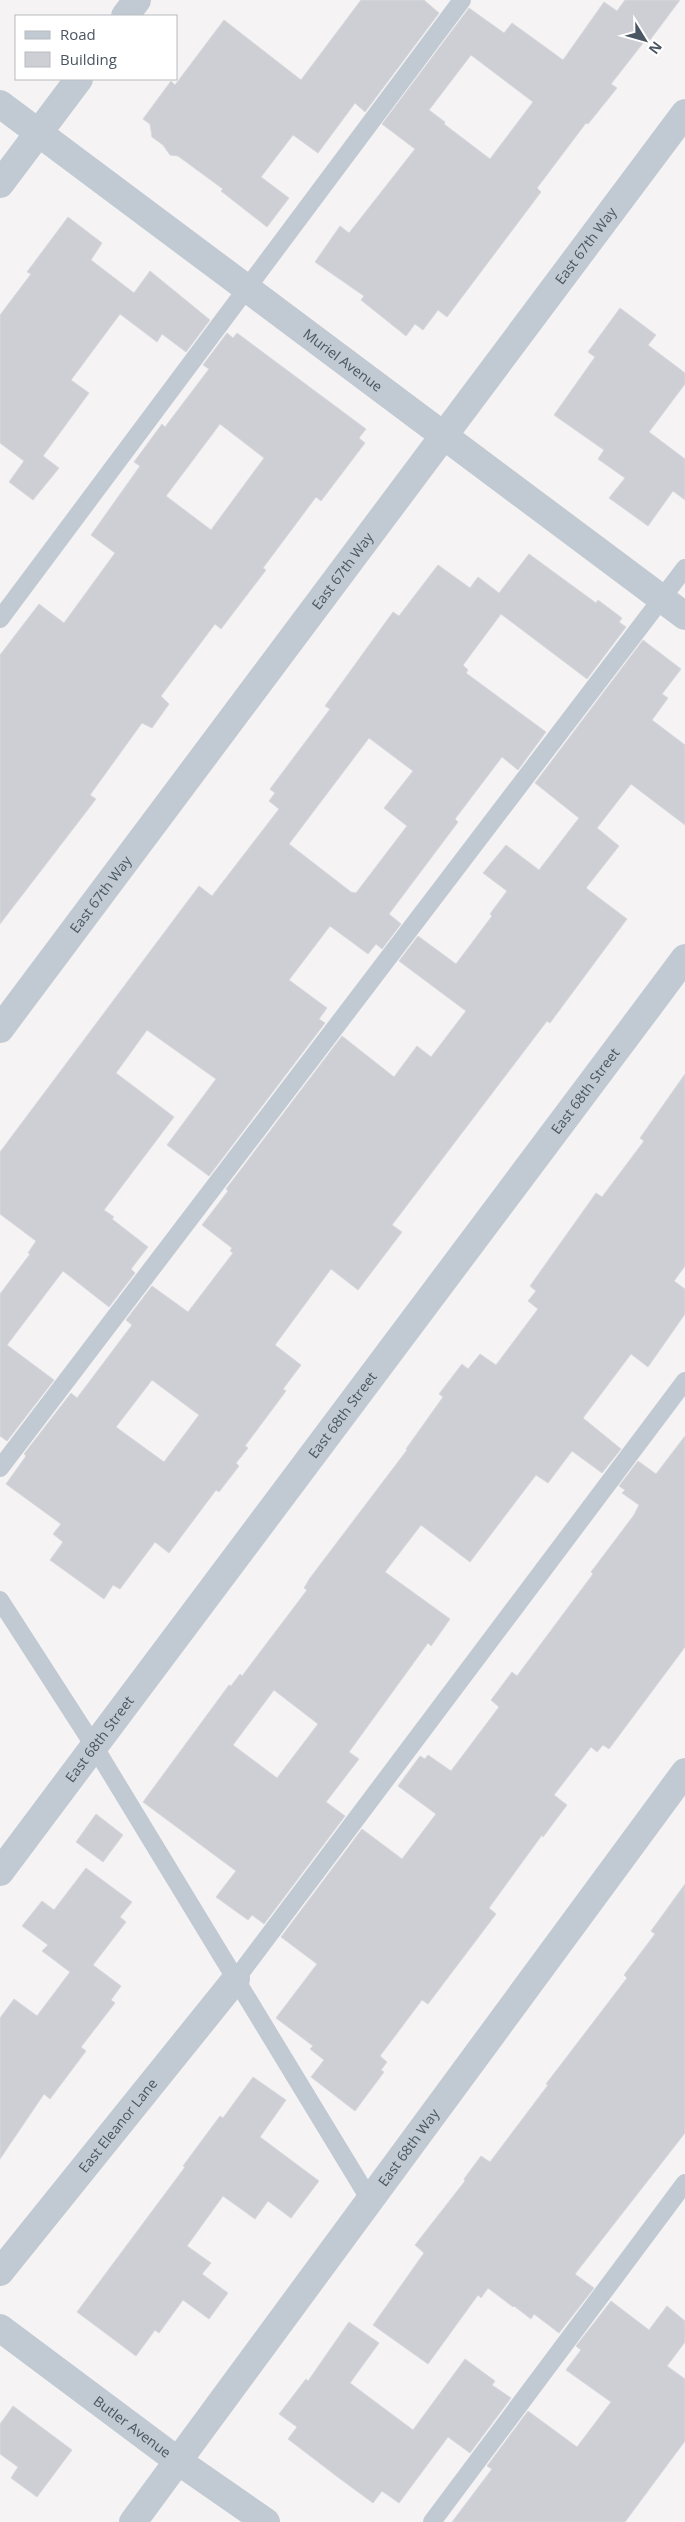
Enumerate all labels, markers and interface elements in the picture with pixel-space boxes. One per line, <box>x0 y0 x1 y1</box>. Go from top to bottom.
legend <box>15 15 178 80</box>
north arrow <box>620 15 670 65</box>
text: Road <box>60 24 96 44</box>
text: N <box>645 38 667 58</box>
text: Building <box>60 49 117 69</box>
street label: East 67th Way <box>550 202 621 288</box>
street label: Muriel Avenue <box>300 324 387 396</box>
street label: East 67th Way <box>307 527 378 613</box>
street label: East 67th Way <box>65 851 136 937</box>
street label: East 68th Street <box>546 1044 624 1138</box>
street label: East 68th Street <box>303 1368 381 1462</box>
street label: East 68th Street <box>61 1692 138 1786</box>
street label: East Eleanor Lane <box>74 2074 161 2176</box>
street label: East 68th Way <box>373 2104 444 2190</box>
street label: Butler Avenue <box>90 2391 175 2462</box>

